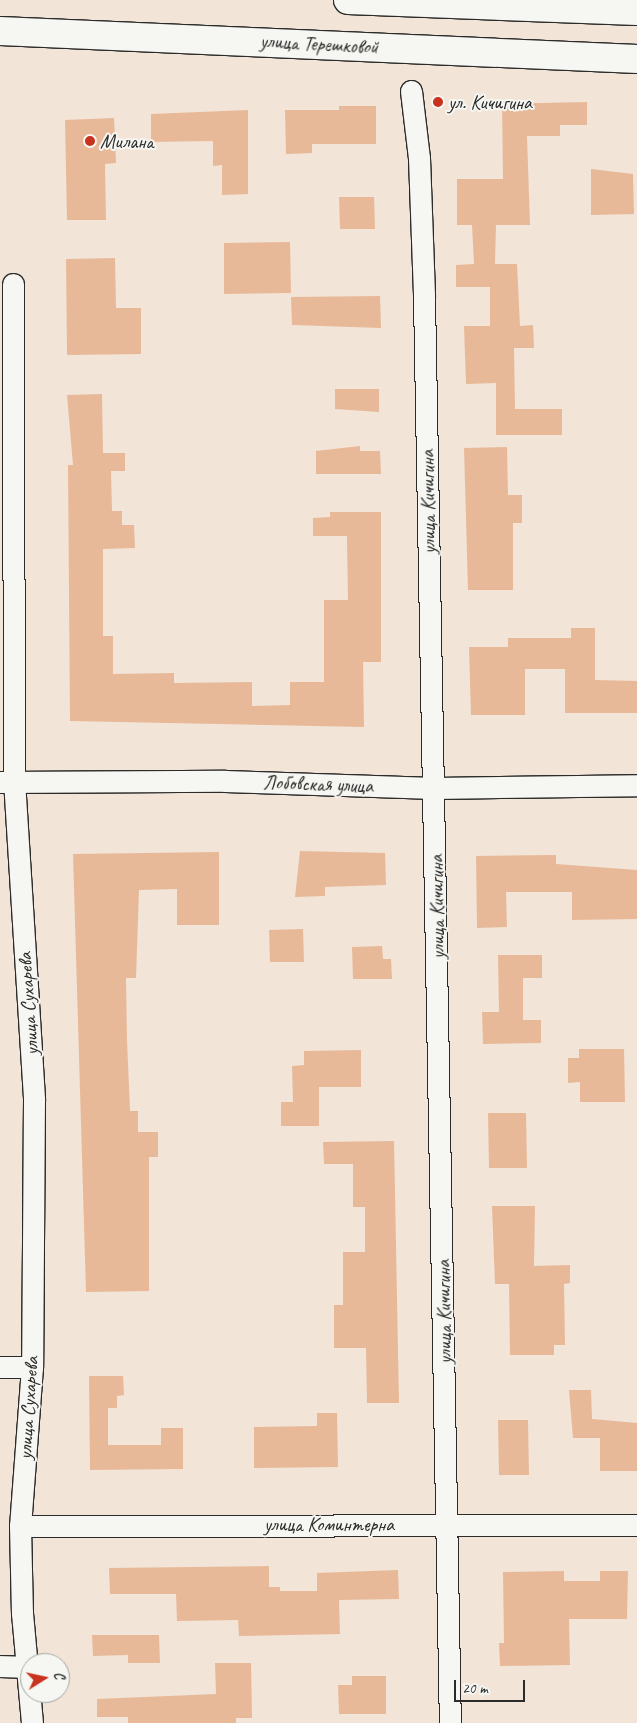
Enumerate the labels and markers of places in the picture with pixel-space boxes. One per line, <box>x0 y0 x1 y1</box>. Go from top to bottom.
place label: ул. Кичигина <box>448 90 532 114</box>
marker: ул. Кичигина <box>432 96 444 108</box>
place label: Милана <box>100 129 154 153</box>
marker: Милана <box>84 135 96 147</box>

